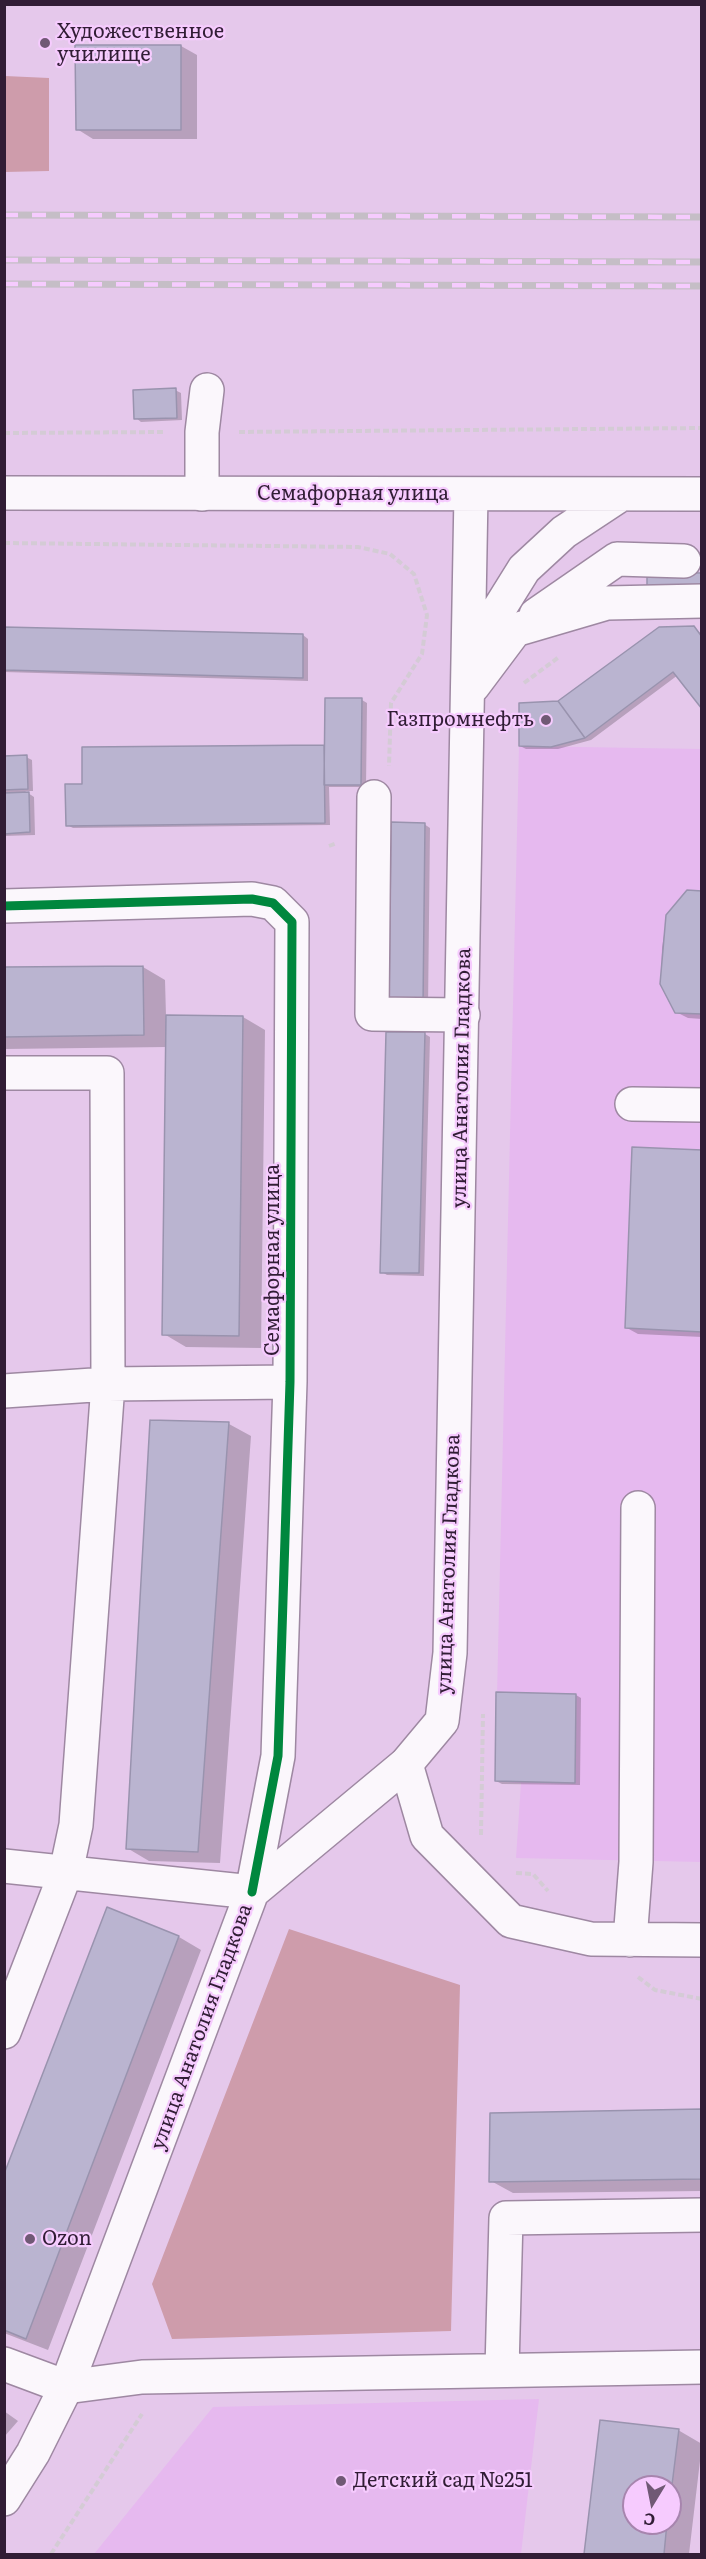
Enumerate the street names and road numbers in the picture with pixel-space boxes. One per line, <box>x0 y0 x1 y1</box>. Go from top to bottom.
street label: Семафорная улица <box>257 482 449 506</box>
street label: улица Анатолия Гладкова <box>448 948 476 1208</box>
street label: Семафорная улица <box>261 1164 285 1356</box>
street label: улица Анатолия Гладкова <box>432 1434 466 1694</box>
street label: улица Анатолия Гладкова <box>146 1901 258 2153</box>

